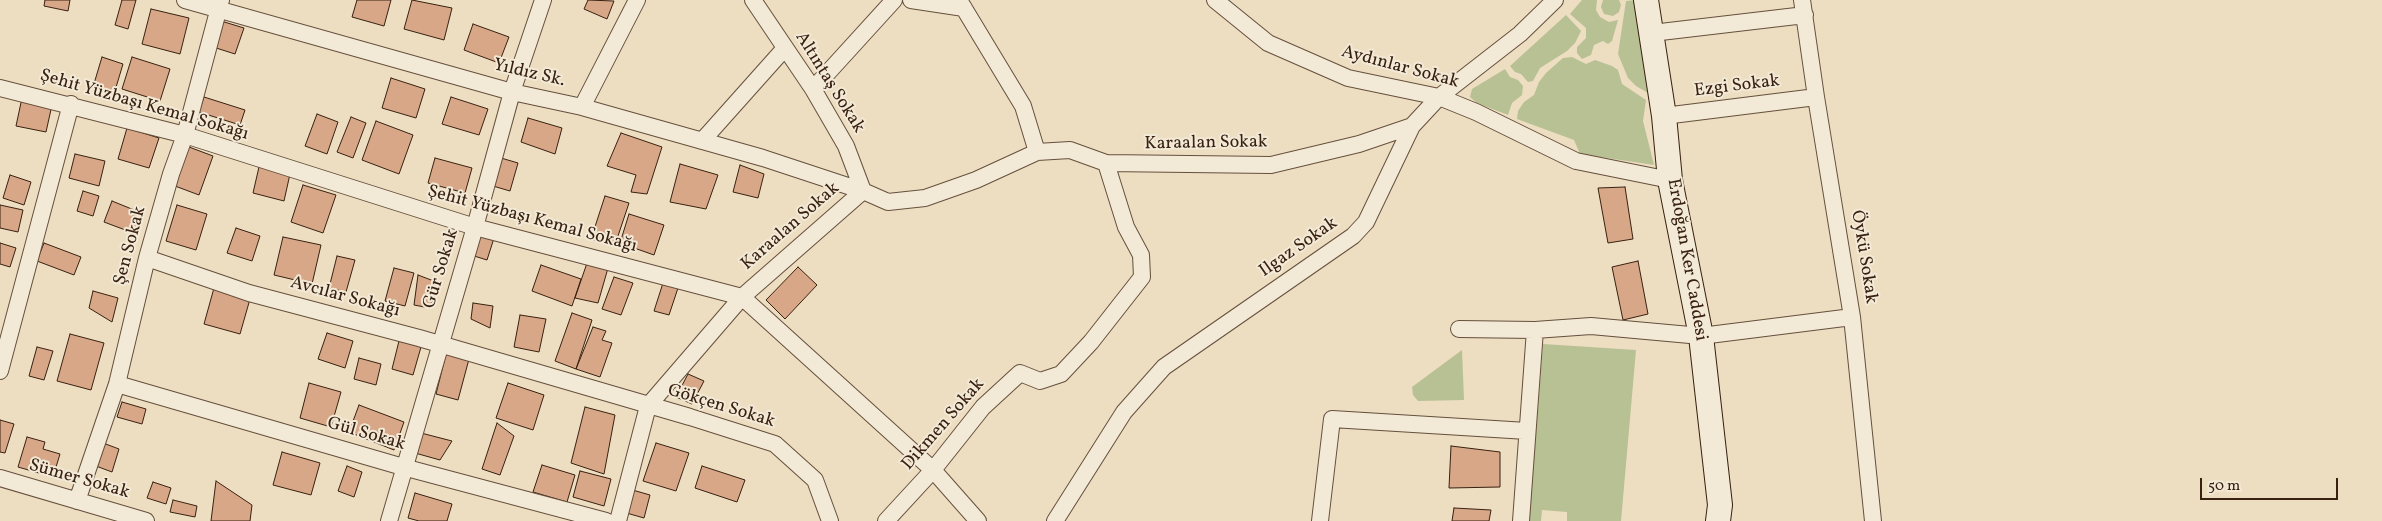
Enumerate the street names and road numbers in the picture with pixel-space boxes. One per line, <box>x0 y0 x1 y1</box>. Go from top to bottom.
street label: Altıntaş Sokak <box>789 28 869 138</box>
street label: Aydınlar Sokak <box>1339 42 1461 94</box>
street label: Yıldız Sk. <box>491 55 567 93</box>
street label: Şehit Yüzbaşı Kemal Sokağı <box>37 66 251 146</box>
street label: Ezgi Sokak <box>1693 71 1781 103</box>
street label: Karaalan Sokak <box>1144 132 1268 156</box>
street label: Erdoğan Ker Caddesi <box>1661 177 1711 343</box>
street label: Karaalan Sokak <box>737 178 845 276</box>
street label: Şehit Yüzbaşı Kemal Sokağı <box>425 182 639 258</box>
street label: Şen Sokak <box>110 204 152 288</box>
street label: Öykü Sokak <box>1845 209 1881 305</box>
street label: Ilgaz Sokak <box>1256 213 1342 283</box>
street label: Gür Sokak <box>420 226 464 312</box>
street label: Avcılar Sokağı <box>288 273 402 323</box>
street label: Dikmen Sokak <box>898 374 990 476</box>
street label: Gökçen Sokak <box>665 380 777 434</box>
street label: Gül Sokak <box>324 414 408 456</box>
street label: Sümer Sokak <box>26 455 132 505</box>

